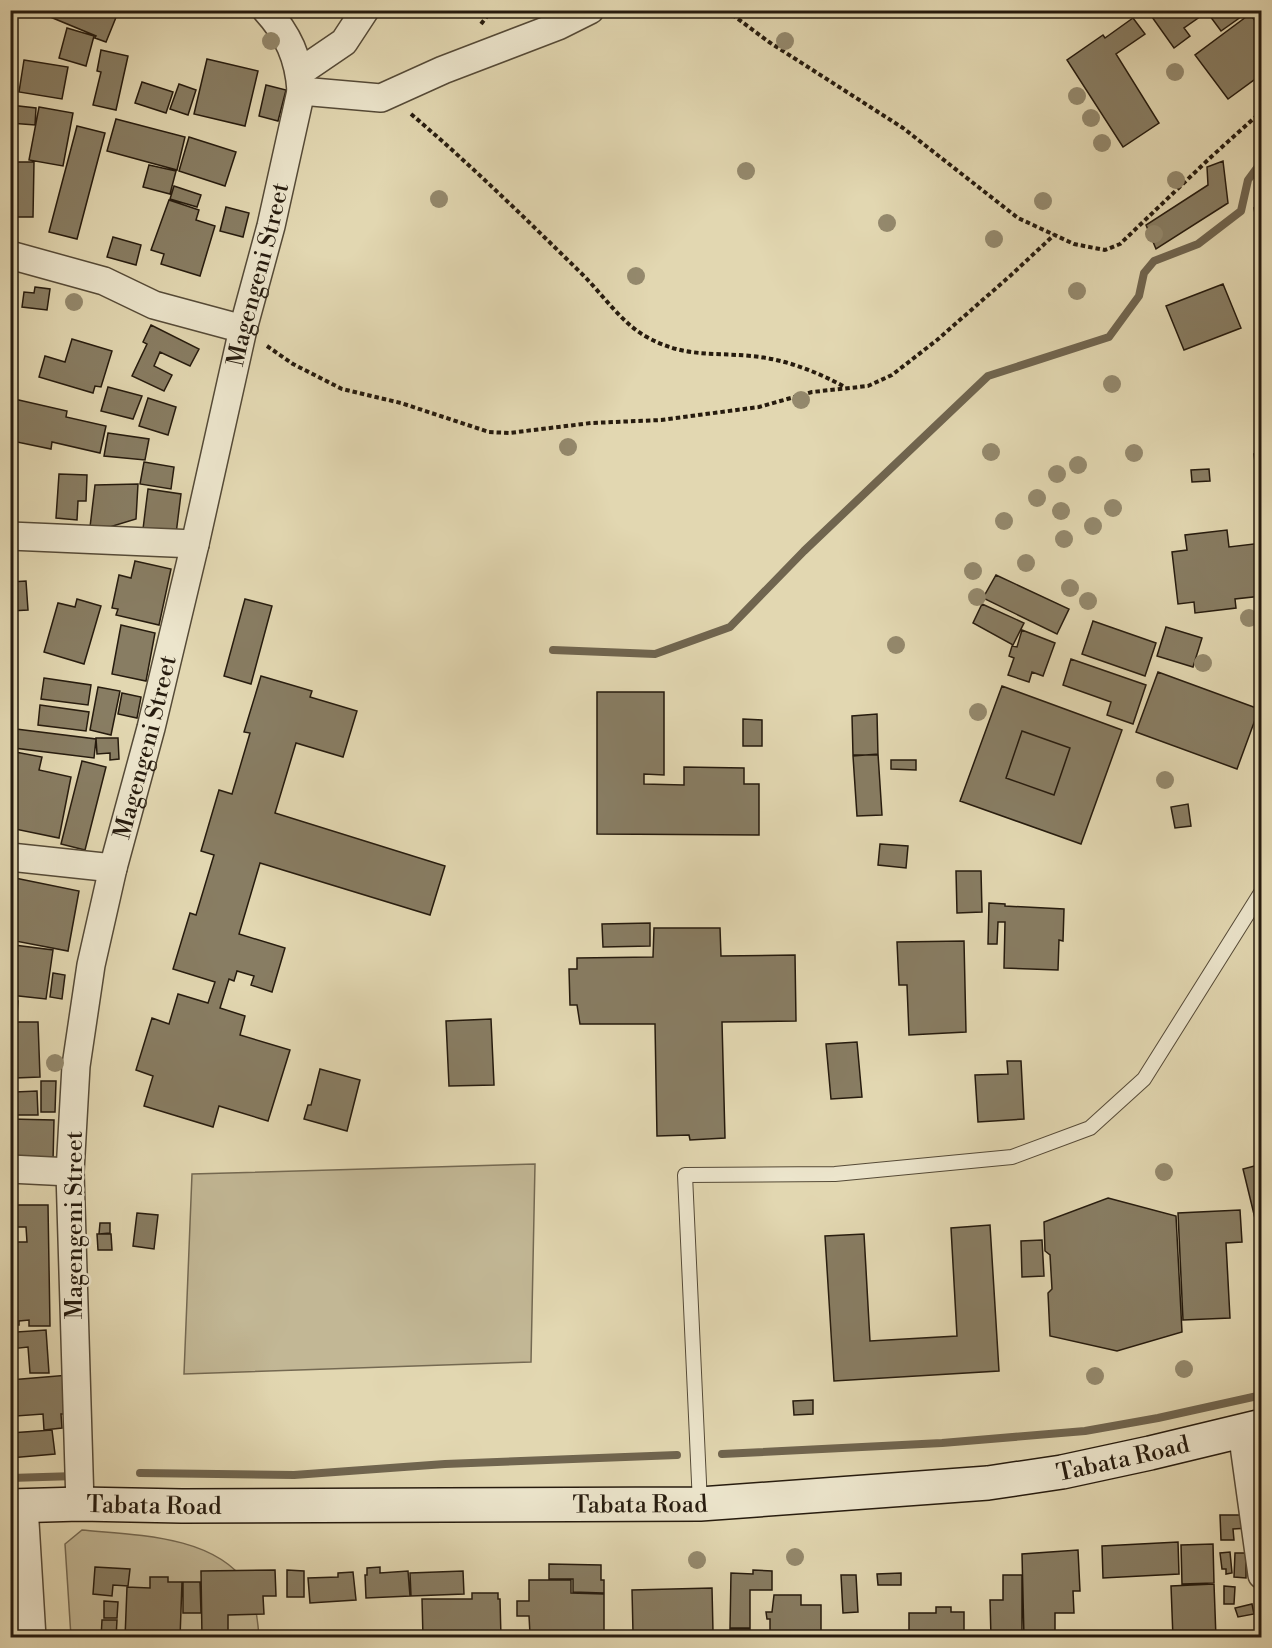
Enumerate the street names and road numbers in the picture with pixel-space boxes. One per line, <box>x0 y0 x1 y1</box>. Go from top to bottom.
street label: Magengeni Street <box>221 179 296 369</box>
street label: Magengeni Street <box>108 652 184 842</box>
street label: Magengeni Street <box>60 1130 90 1319</box>
street label: Tabata Road <box>1054 1430 1193 1489</box>
street label: Tabata Road <box>572 1489 709 1520</box>
street label: Tabata Road <box>86 1490 222 1522</box>

